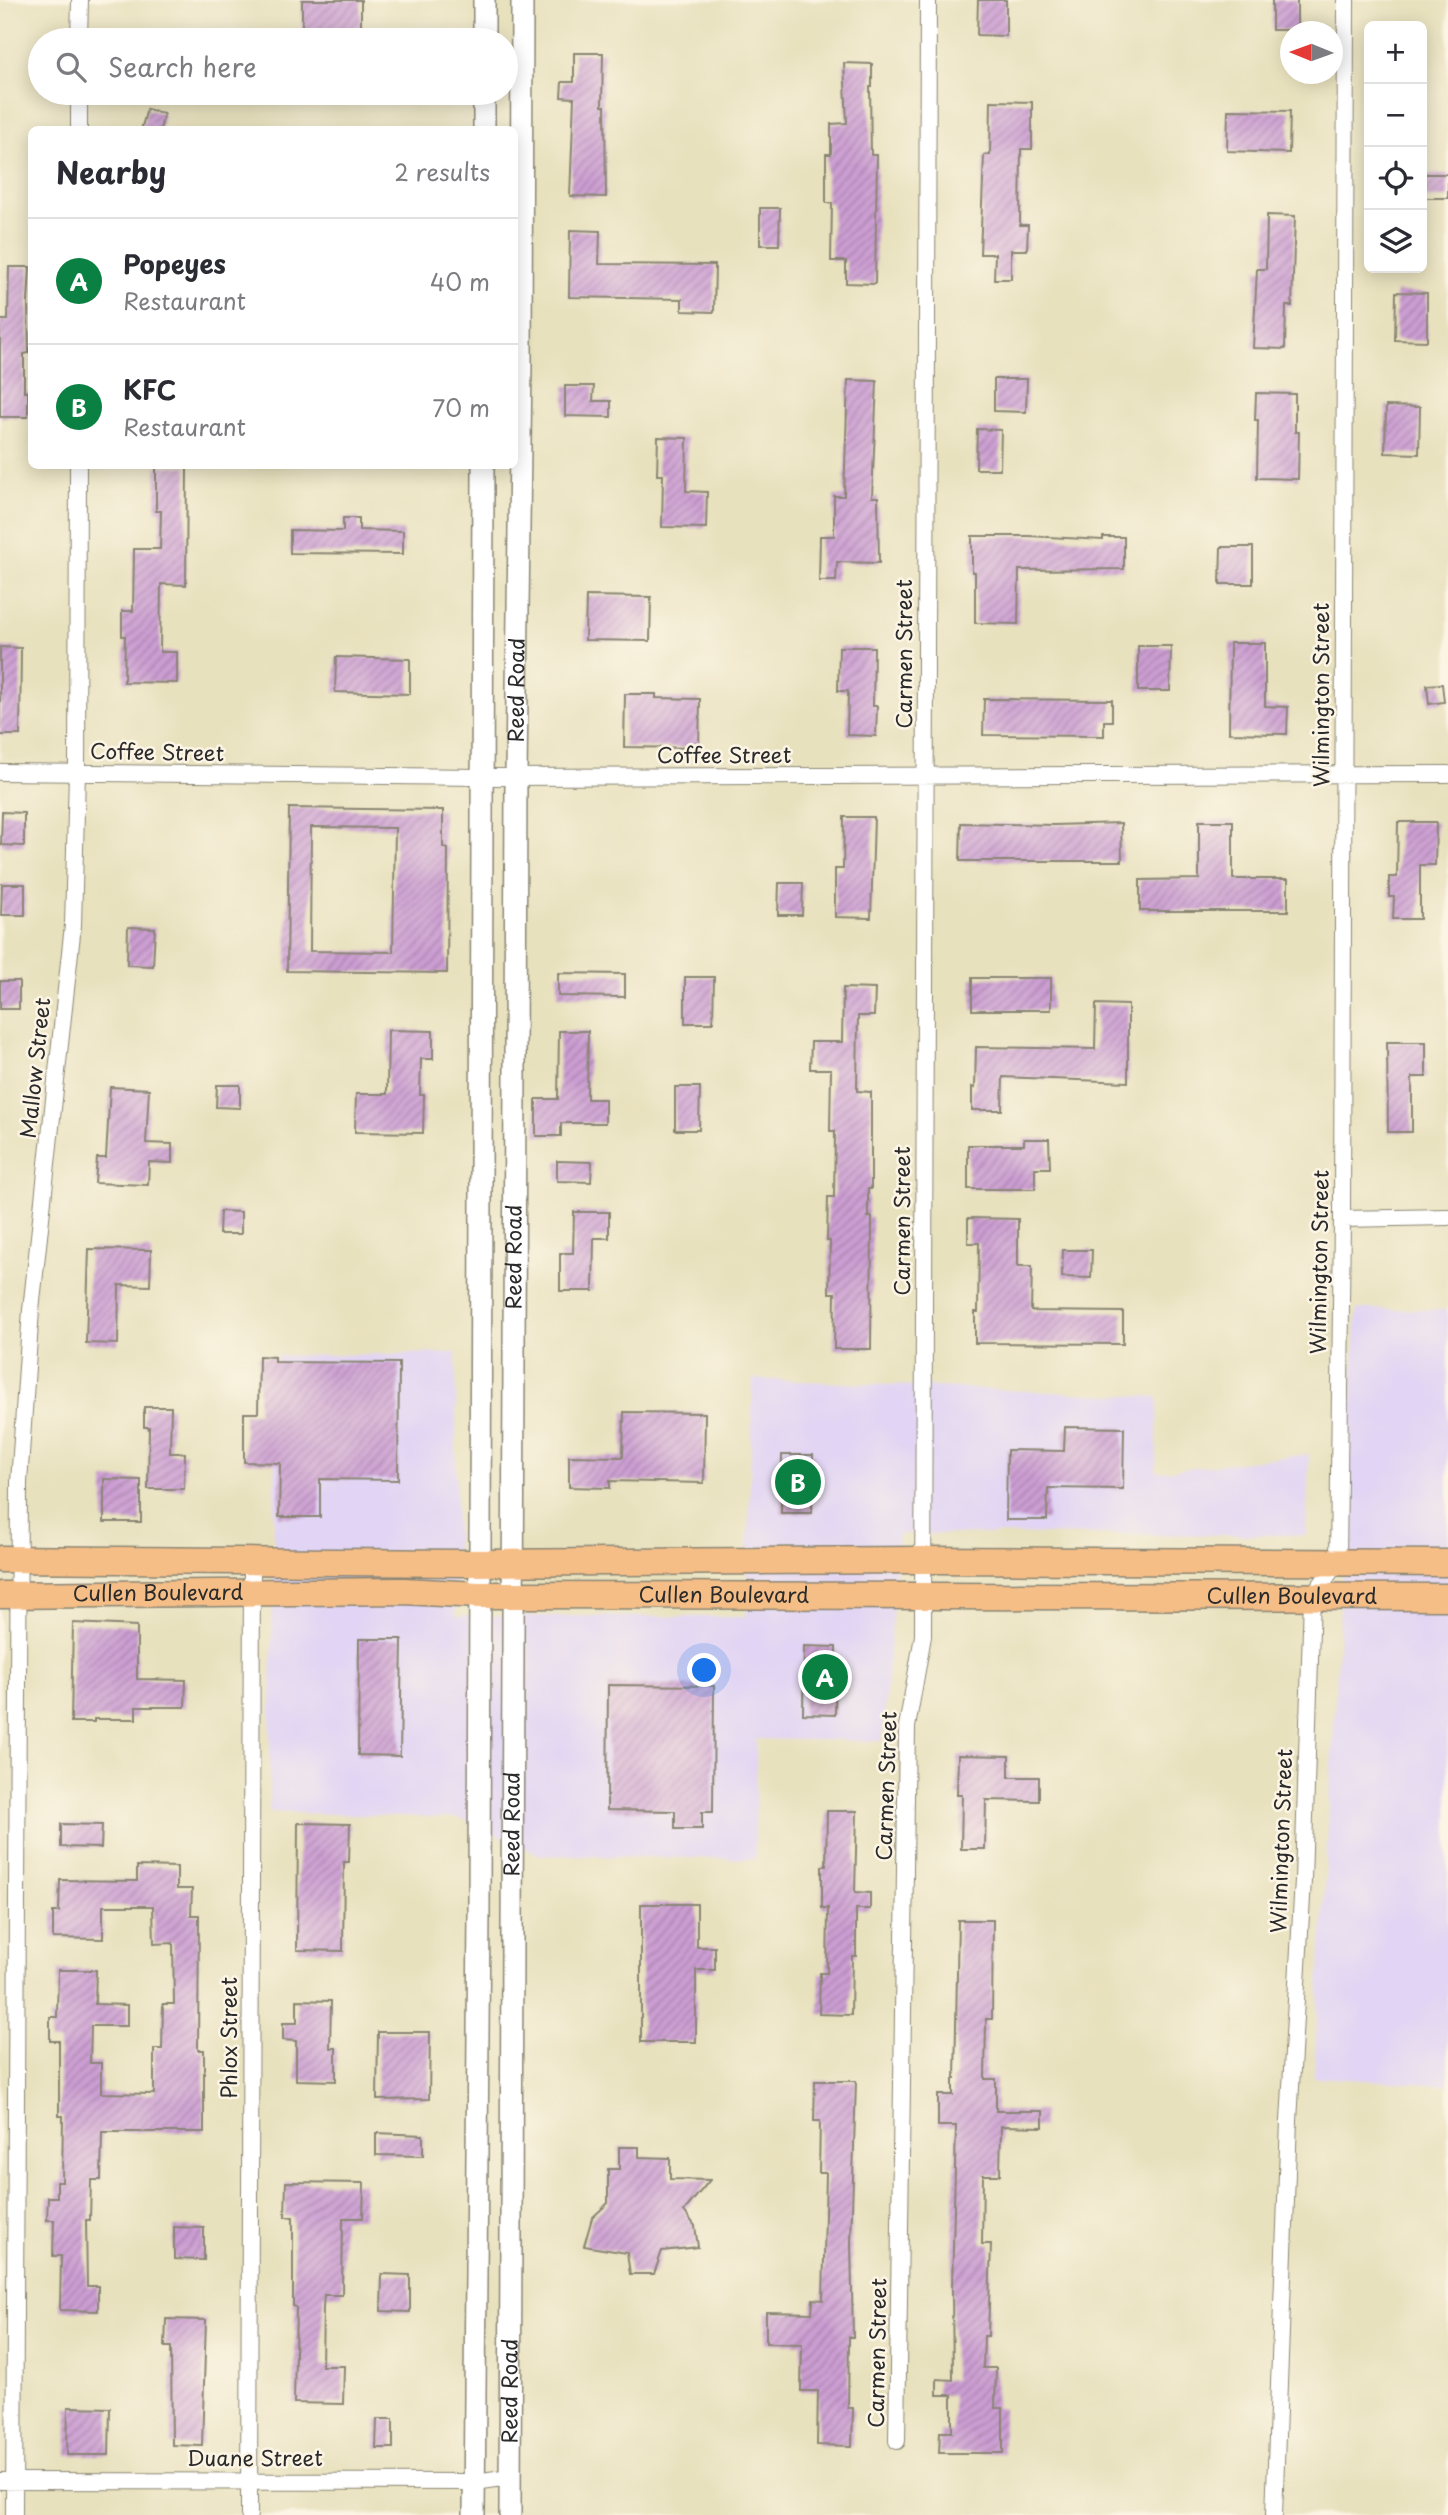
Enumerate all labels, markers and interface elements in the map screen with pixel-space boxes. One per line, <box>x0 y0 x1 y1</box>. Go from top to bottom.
north arrow <box>1280 21 1343 84</box>
map controls <box>1364 21 1427 273</box>
button: + <box>1364 21 1427 84</box>
search box <box>28 28 518 105</box>
text: Search here <box>108 47 257 86</box>
icon: search <box>52 48 90 86</box>
button: − <box>1364 84 1427 147</box>
button: locate <box>1364 147 1427 210</box>
text: Nearby <box>56 149 166 194</box>
text: 2 results <box>394 154 490 189</box>
button: layers <box>1364 210 1427 273</box>
text: Popeyes <box>123 244 226 283</box>
text: A <box>70 264 88 299</box>
text: 40 m <box>430 264 490 299</box>
text: Restaurant <box>123 283 246 318</box>
text: KFC <box>123 370 176 409</box>
text: B <box>71 390 87 425</box>
text: 70 m <box>432 390 490 425</box>
text: Restaurant <box>123 409 246 444</box>
street label: Carmen Street <box>887 579 919 729</box>
street label: Wilmington Street <box>1304 603 1336 787</box>
street label: Reed Road <box>498 637 532 743</box>
street label: Coffee Street <box>90 734 225 768</box>
street label: Coffee Street <box>657 738 791 770</box>
street label: Mallow Street <box>11 996 57 1140</box>
street label: Carmen Street <box>885 1146 917 1296</box>
street label: Wilmington Street <box>1300 1169 1336 1355</box>
street label: Reed Road <box>496 1205 529 1309</box>
pin: B <box>775 1456 821 1508</box>
street label: Cullen Boulevard <box>73 1575 244 1608</box>
street label: Cullen Boulevard <box>639 1577 809 1610</box>
street label: Cullen Boulevard <box>1207 1579 1377 1611</box>
pin: A <box>802 1651 848 1703</box>
your location <box>687 1653 721 1687</box>
street label: Carmen Street <box>866 1711 904 1861</box>
street label: Wilmington Street <box>1261 1748 1299 1934</box>
street label: Reed Road <box>494 1772 527 1876</box>
street label: Phlox Street <box>212 1977 244 2099</box>
street label: Carmen Street <box>859 2278 893 2428</box>
street label: Reed Road <box>492 2339 525 2443</box>
street label: Duane Street <box>187 2441 323 2473</box>

